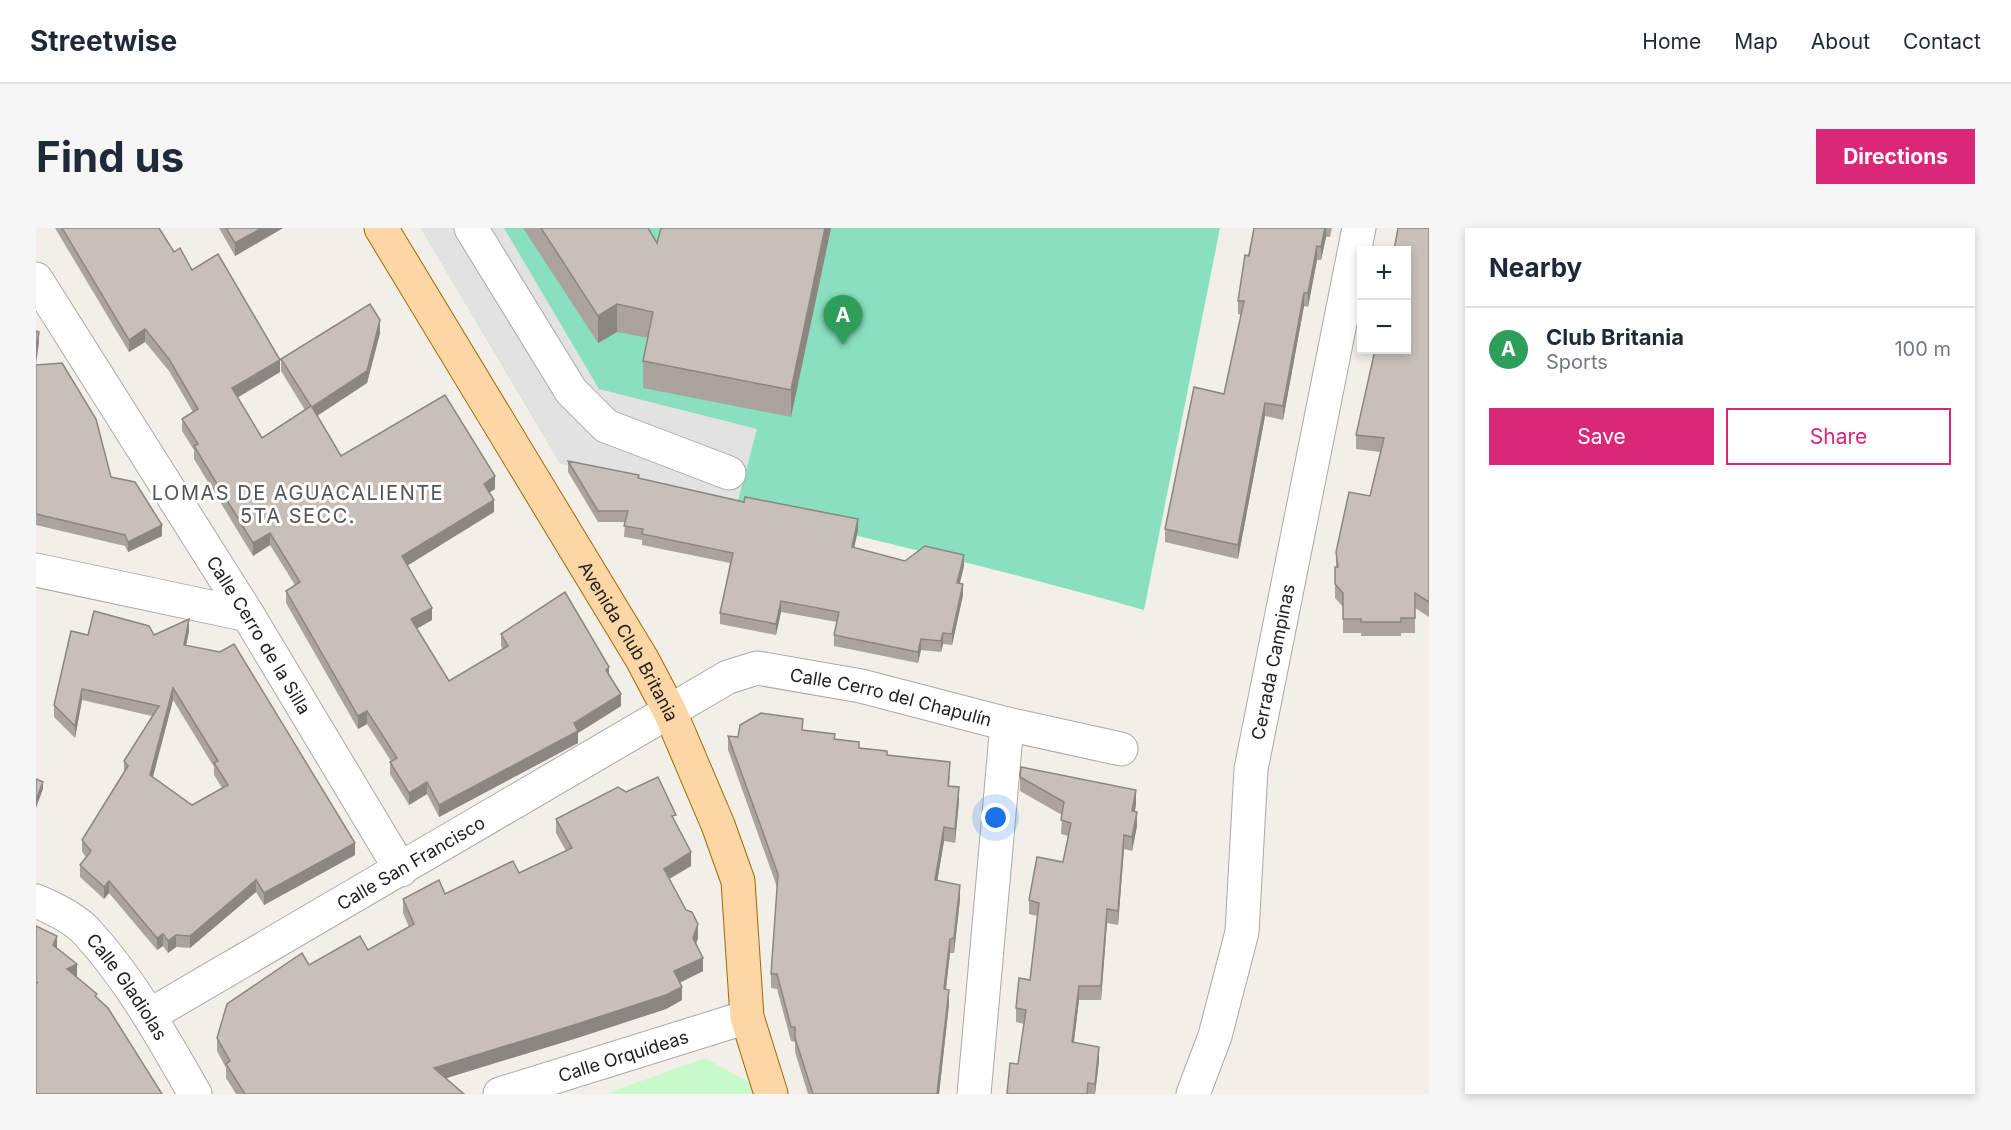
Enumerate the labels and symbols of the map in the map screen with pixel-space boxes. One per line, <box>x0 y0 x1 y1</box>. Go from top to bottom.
pin: A <box>824 296 862 345</box>
district label: LOMAS DE AGUACALIENTE 5TA SECC. <box>152 481 444 528</box>
street label: Calle Cerro de la Silla <box>203 552 315 718</box>
street label: Avenida Club Britania <box>575 557 683 724</box>
street label: Cerrada Campinas <box>1247 582 1298 742</box>
street label: Calle Cerro del Chapulín <box>789 663 994 730</box>
your location <box>981 803 1010 832</box>
street label: Calle San Francisco <box>333 811 488 914</box>
street label: Calle Gladiolas <box>83 929 172 1044</box>
street label: Calle Orquídeas <box>556 1025 691 1086</box>

